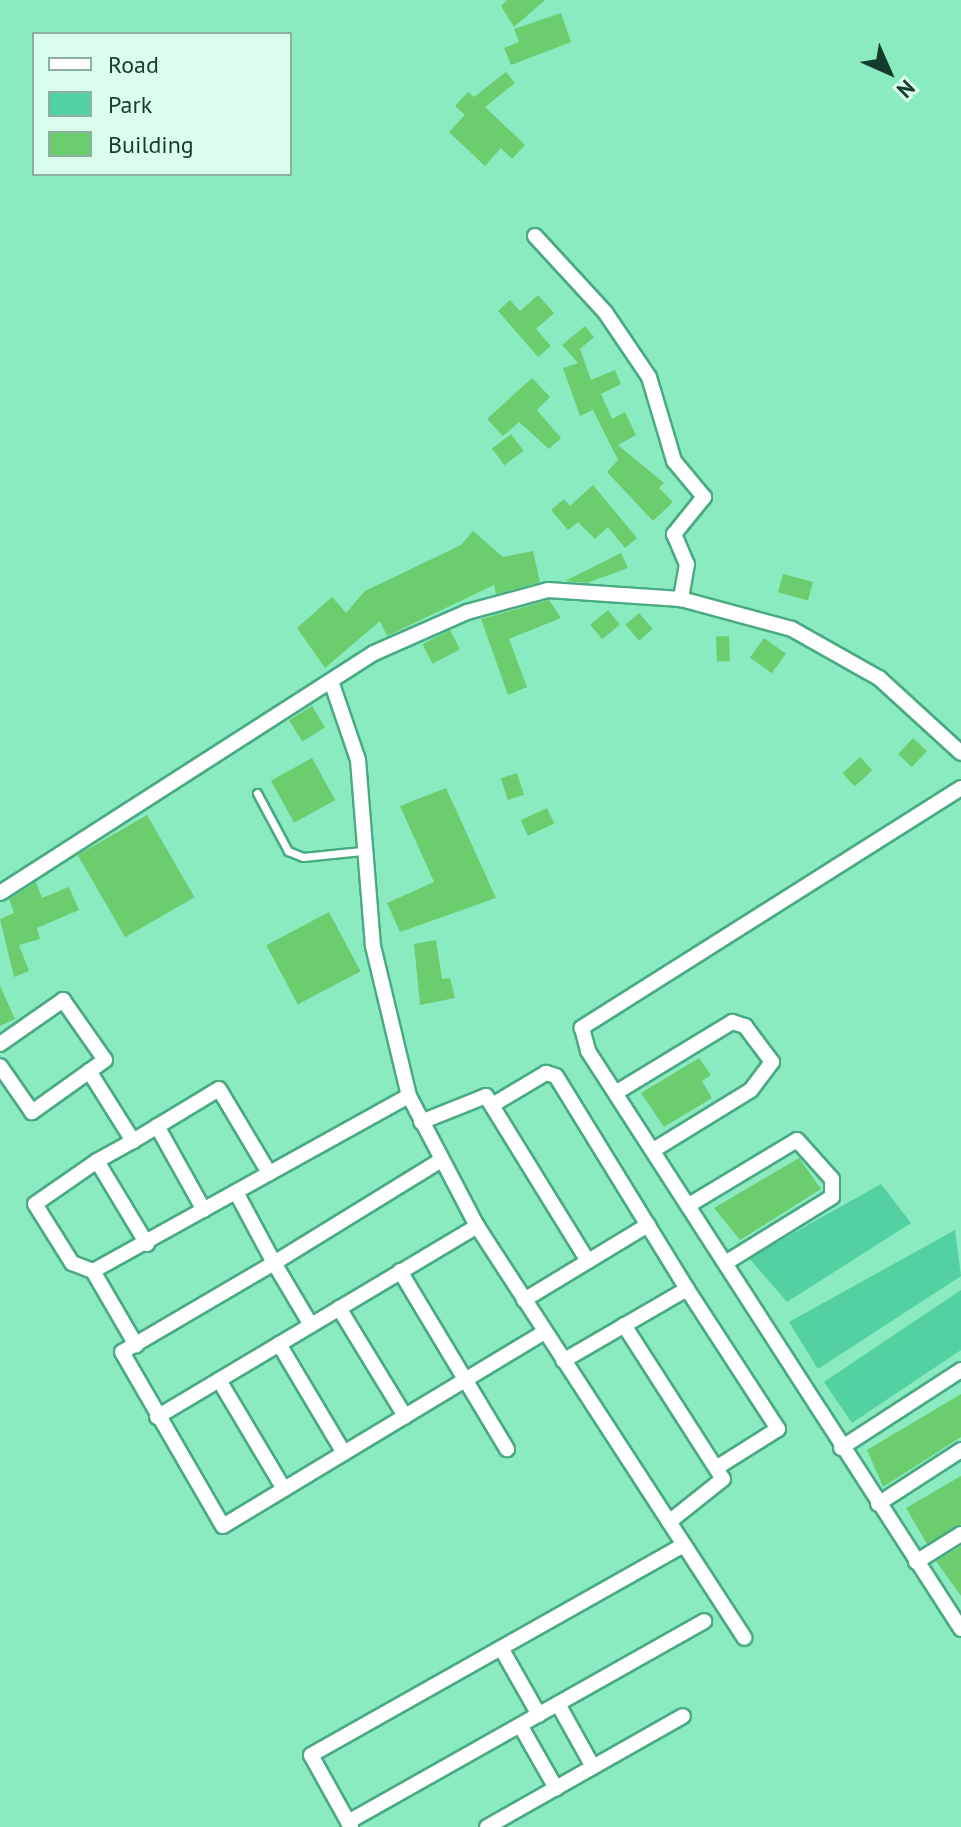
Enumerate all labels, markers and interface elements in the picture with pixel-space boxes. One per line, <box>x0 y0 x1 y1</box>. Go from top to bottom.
legend <box>32 32 292 176</box>
north arrow <box>849 32 929 112</box>
text: Road <box>108 49 159 80</box>
text: N <box>891 74 921 104</box>
text: Park <box>108 89 152 120</box>
text: Building <box>108 129 194 160</box>

